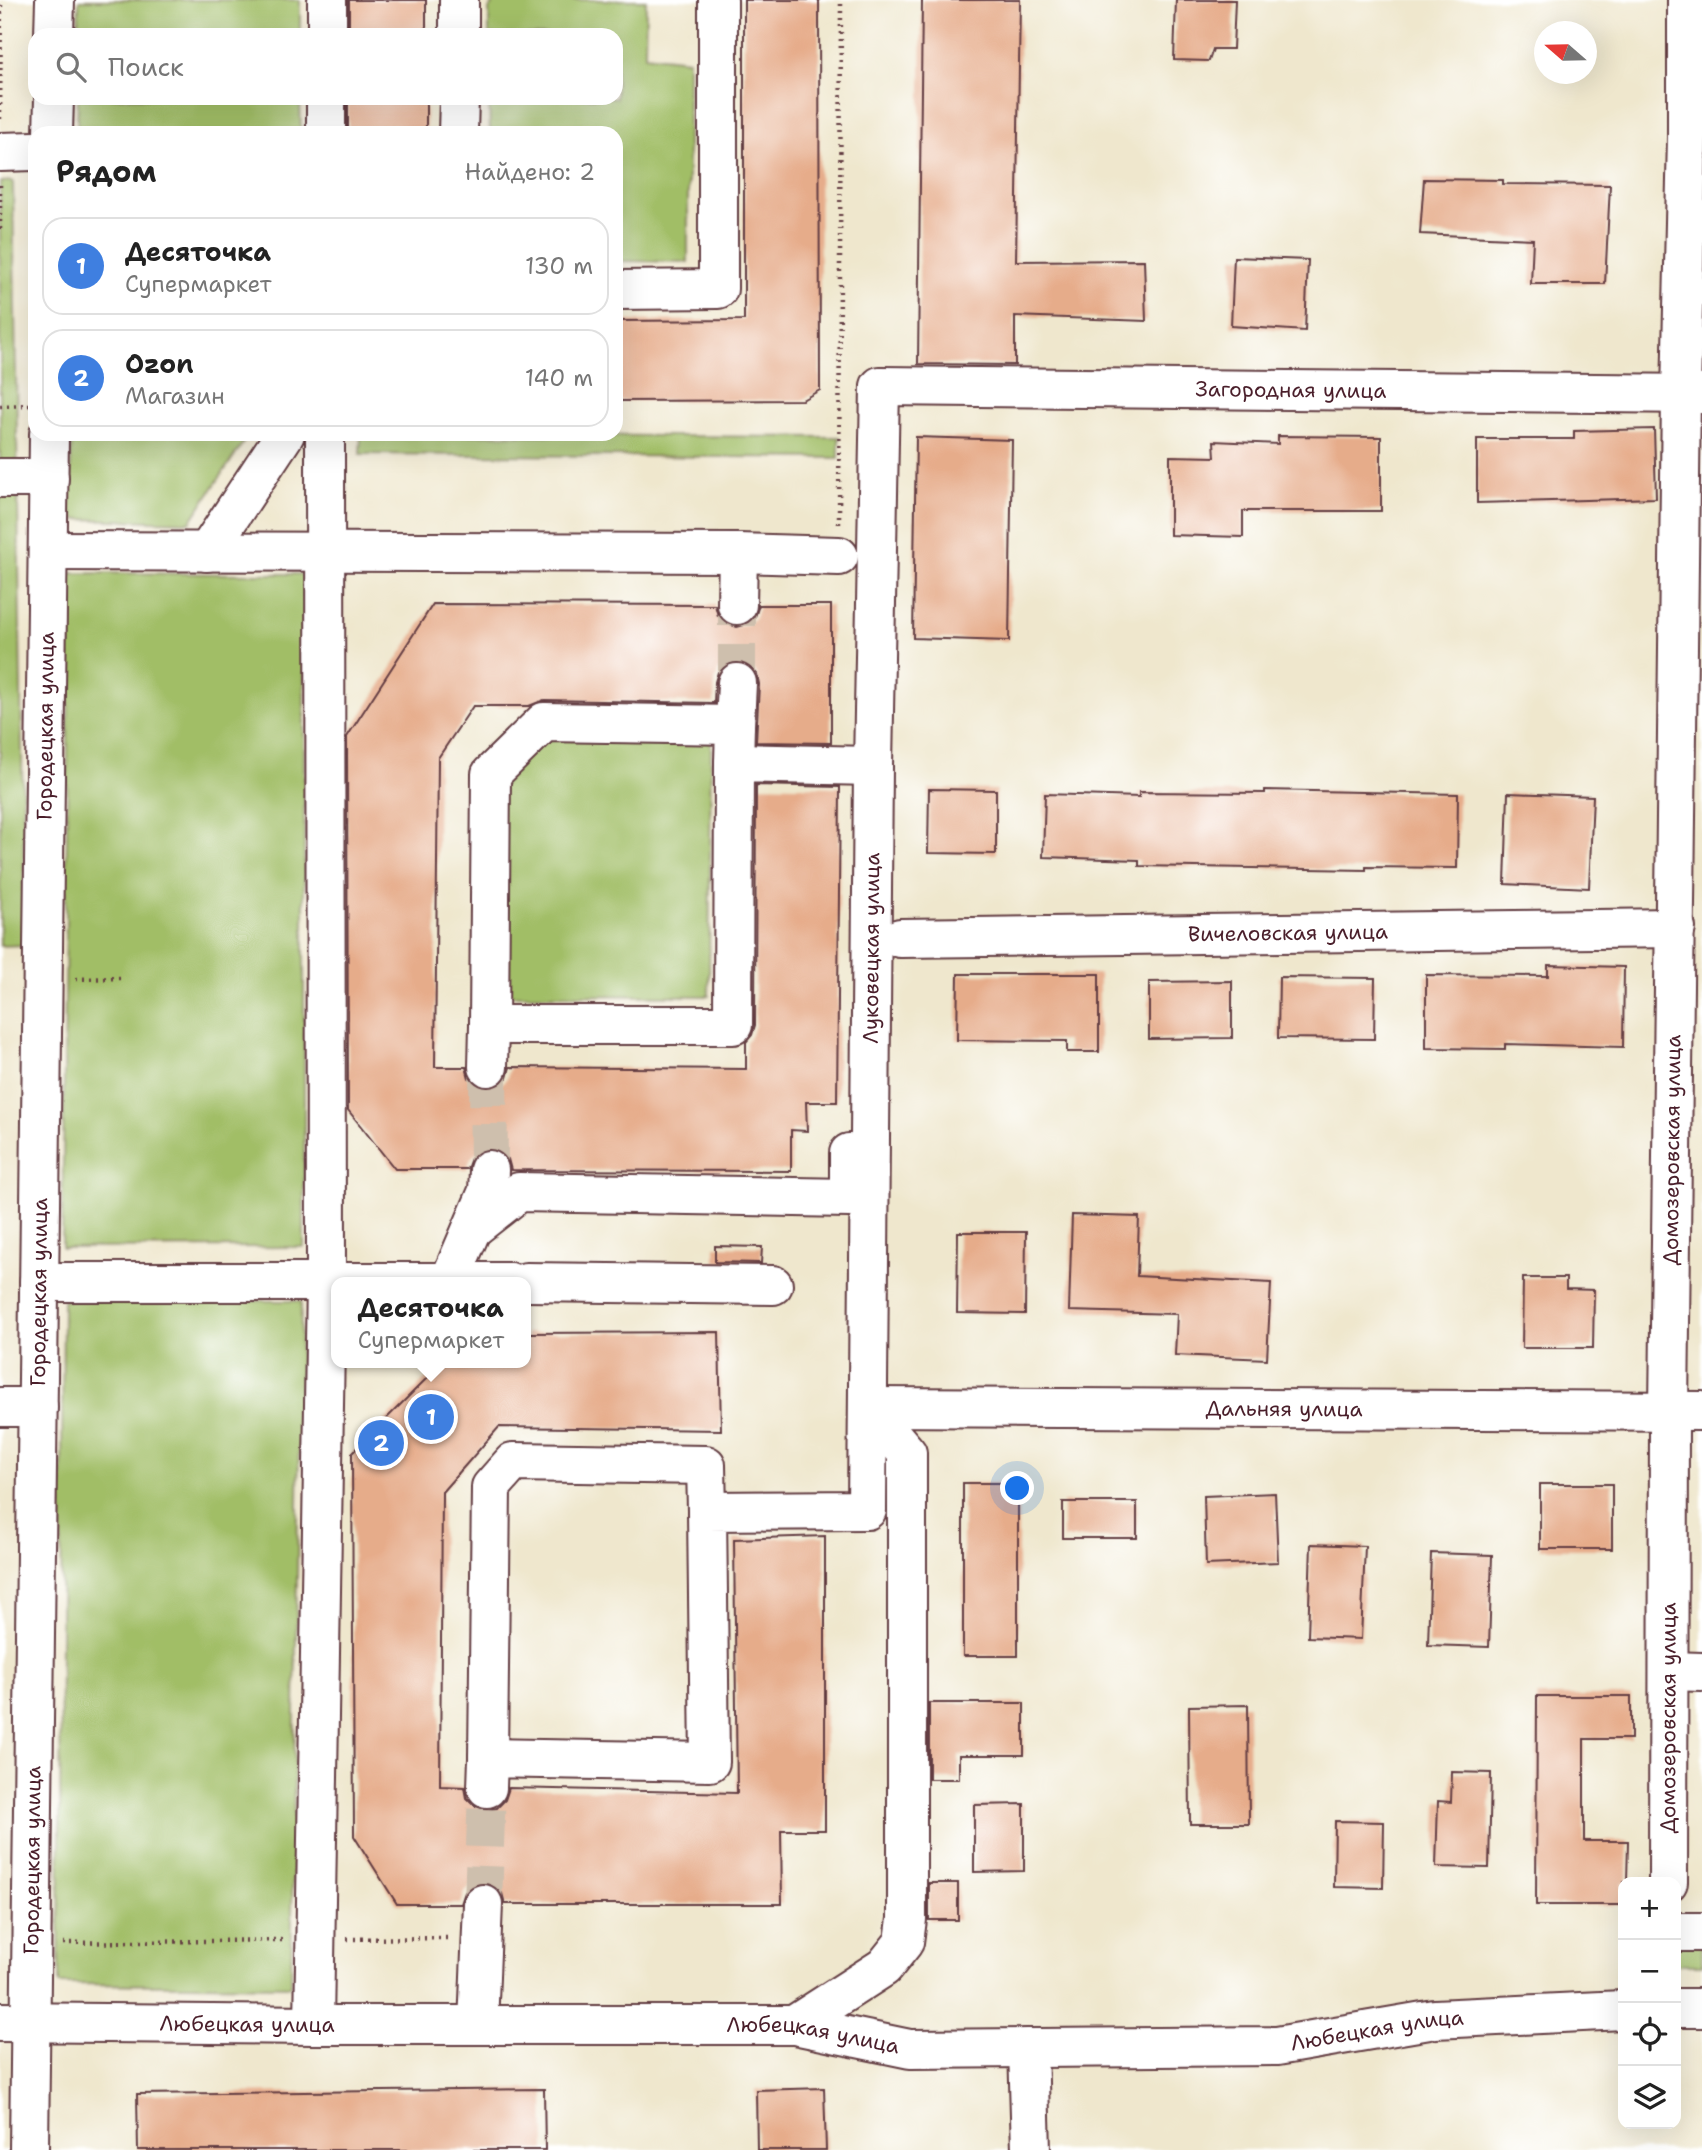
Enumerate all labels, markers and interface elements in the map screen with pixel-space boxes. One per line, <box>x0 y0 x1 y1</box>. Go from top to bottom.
north arrow <box>1534 21 1597 84</box>
search box <box>28 28 623 105</box>
icon: search <box>52 48 90 86</box>
text: Поиск <box>108 49 184 84</box>
text: Рядом <box>56 151 156 192</box>
text: Найдено: 2 <box>465 157 595 187</box>
text: Десяточка <box>125 234 271 269</box>
text: 1 <box>76 251 86 281</box>
text: 130 m <box>525 251 593 281</box>
text: Супермаркет <box>125 269 272 299</box>
text: Ozon <box>125 346 194 381</box>
text: 2 <box>73 363 89 393</box>
text: 140 m <box>525 363 593 393</box>
street label: Загородная улица <box>1195 375 1386 405</box>
text: Магазин <box>125 381 225 411</box>
street label: Городецкая улица <box>30 632 61 821</box>
street label: Луковецкая улица <box>857 852 886 1044</box>
street label: Вичеловская улица <box>1188 918 1388 948</box>
street label: Домозеровская улица <box>1657 1034 1687 1266</box>
street label: Городецкая улица <box>24 1198 54 1387</box>
popup <box>331 1277 531 1368</box>
text: Десяточка <box>358 1290 504 1325</box>
text: Супермаркет <box>358 1325 504 1355</box>
pin: 1 <box>408 1391 454 1443</box>
street label: Дальняя улица <box>1205 1395 1363 1423</box>
pin: 2 <box>358 1417 404 1469</box>
your location <box>1000 1471 1034 1505</box>
street label: Домозеровская улица <box>1654 1602 1683 1834</box>
street label: Городецкая улица <box>17 1766 47 1954</box>
map controls <box>1618 1877 1681 2129</box>
button: + <box>1618 1877 1681 1940</box>
button: − <box>1618 1940 1681 2003</box>
button: locate <box>1618 2003 1681 2066</box>
street label: Любецкая улица <box>1288 2004 1464 2057</box>
street label: Любецкая улица <box>159 2010 334 2039</box>
street label: Любецкая улица <box>727 2011 902 2060</box>
button: layers <box>1618 2066 1681 2129</box>

